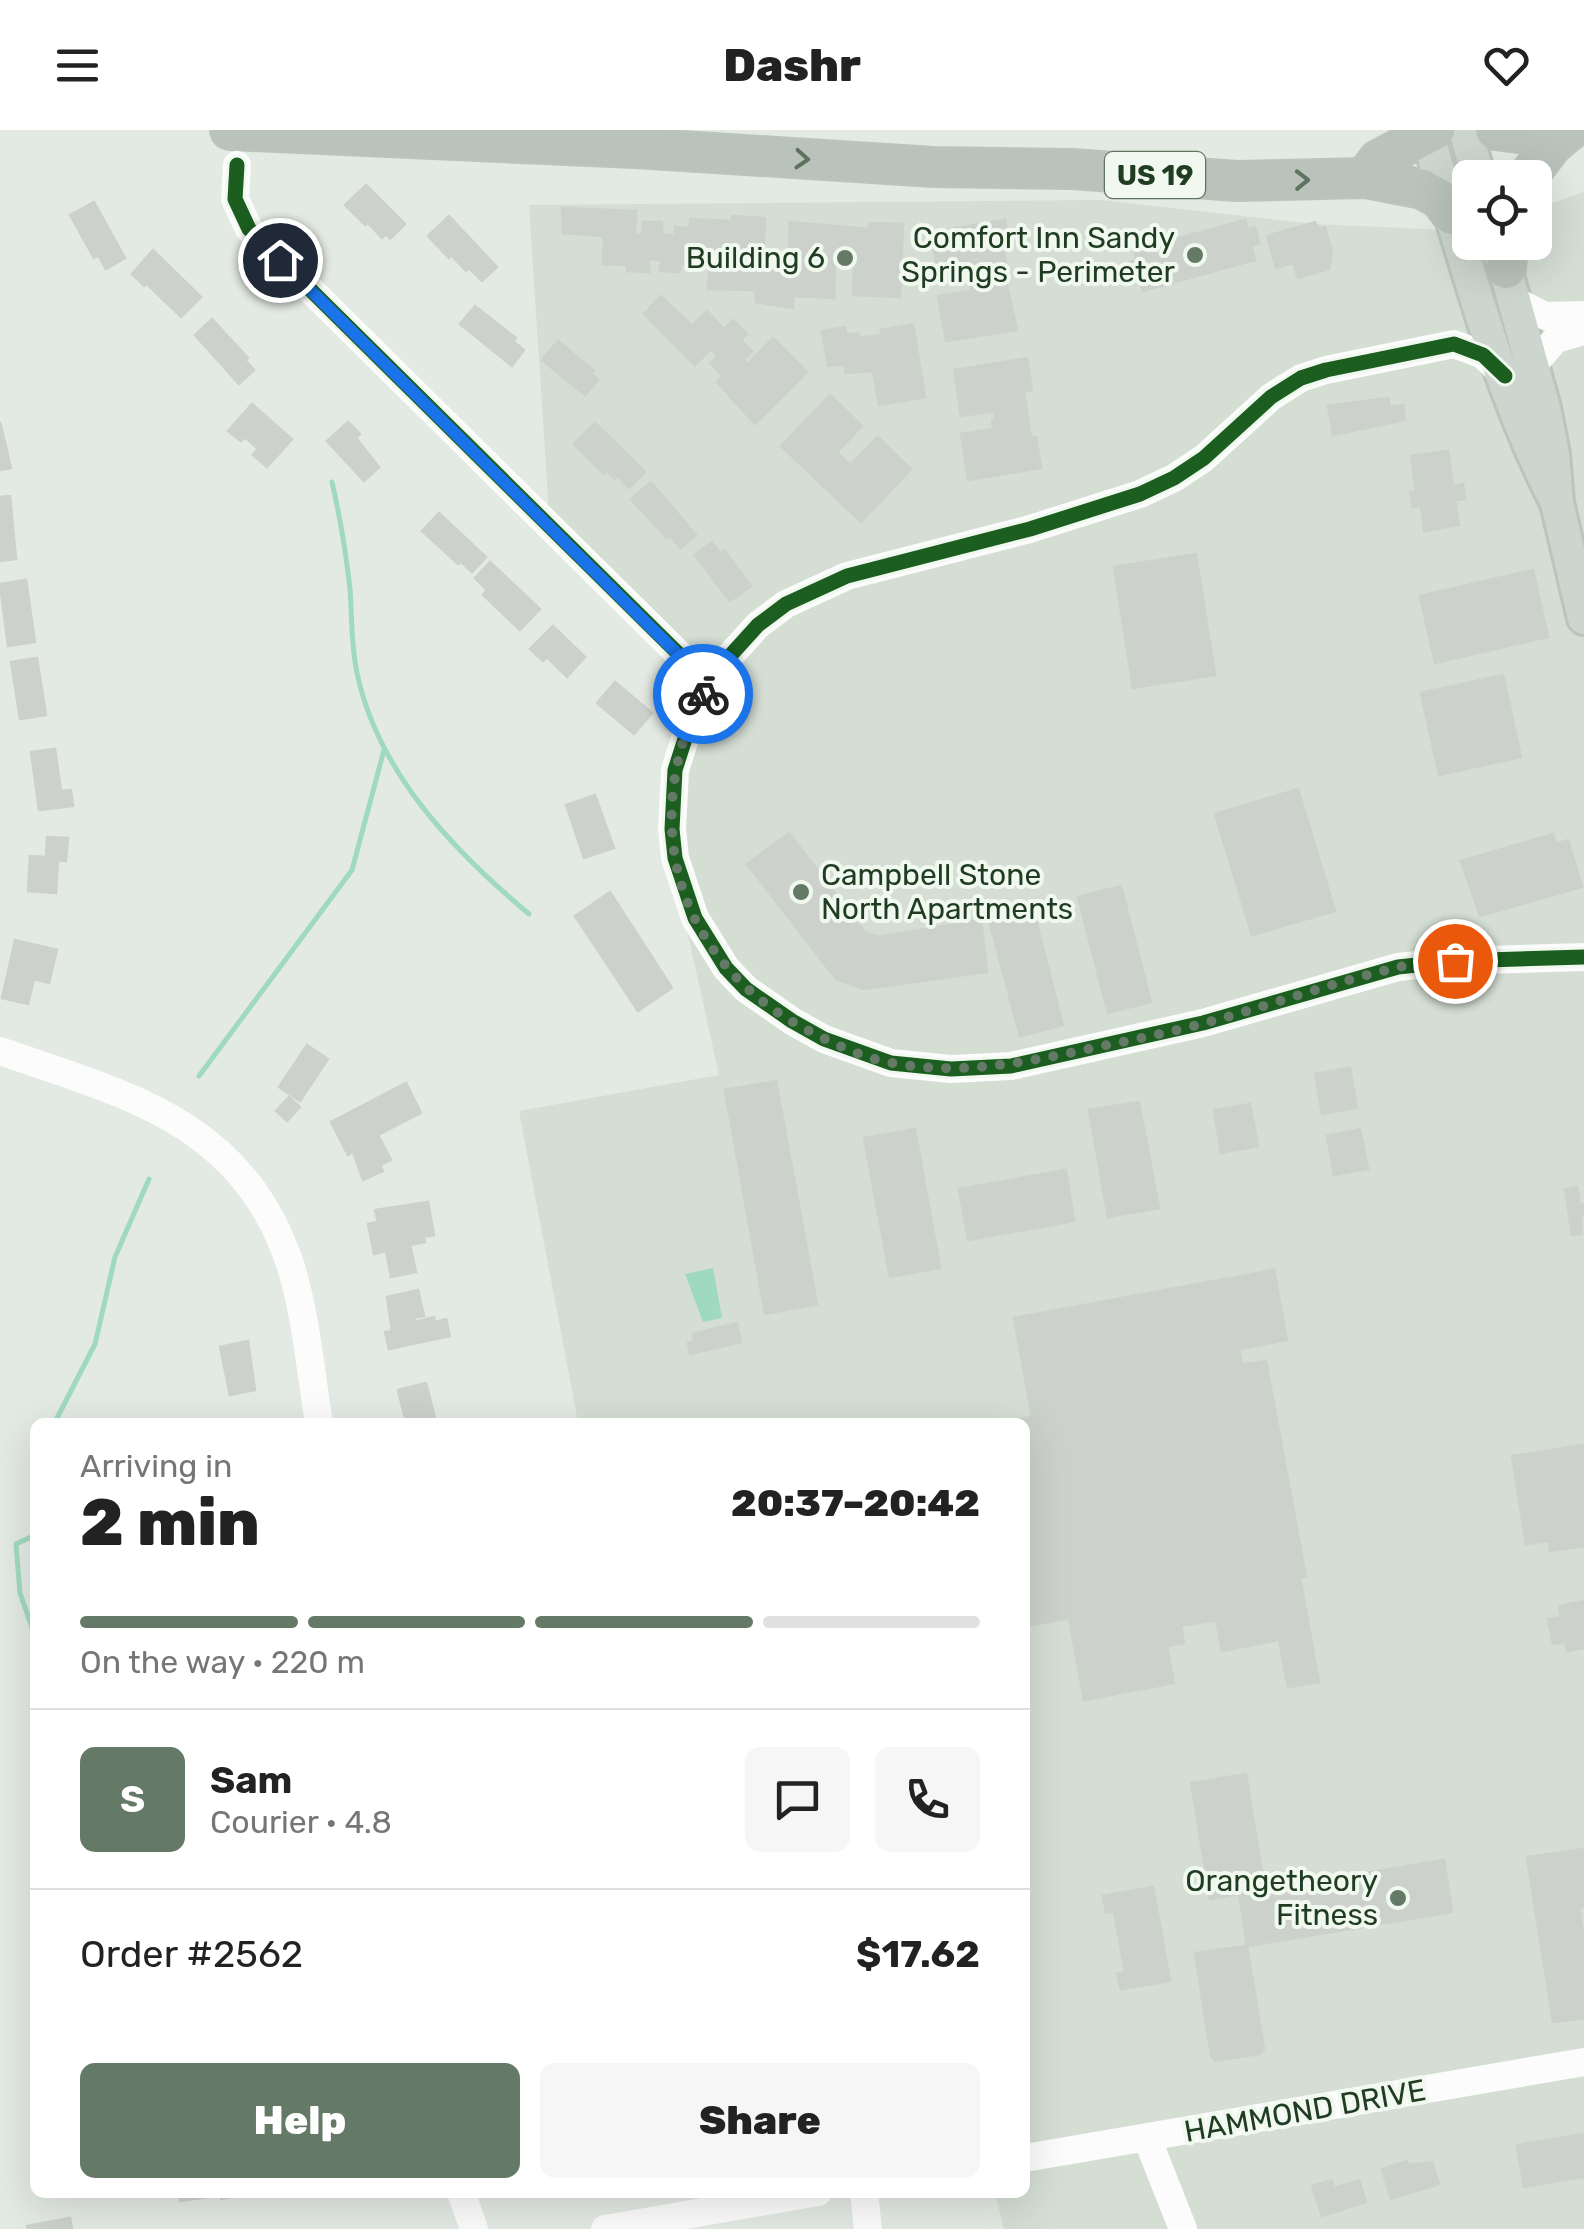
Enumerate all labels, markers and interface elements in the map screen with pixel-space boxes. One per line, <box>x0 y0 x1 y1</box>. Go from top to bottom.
icon: menu <box>50 38 105 93</box>
icon: heart <box>1479 38 1534 93</box>
text: Dashr <box>723 39 861 92</box>
one-way arrow <box>794 148 810 169</box>
road number: US 19 <box>1105 152 1205 198</box>
map controls <box>1452 160 1552 260</box>
button: locate <box>1452 160 1552 260</box>
one-way arrow <box>1294 169 1310 190</box>
pin <box>238 218 323 303</box>
place label: Comfort Inn Sandy Springs - Perimeter <box>901 220 1176 290</box>
icon: home <box>253 233 308 288</box>
place label: Building 6 <box>686 240 825 276</box>
marker: Comfort Inn Sandy Springs - Perimeter <box>1184 244 1206 266</box>
marker: Building 6 <box>834 247 856 269</box>
courier <box>653 644 753 744</box>
icon: bike <box>676 667 731 722</box>
place label: Campbell Stone North Apartments <box>821 857 1073 927</box>
marker: Campbell Stone North Apartments <box>790 881 812 903</box>
pin <box>1413 919 1498 1004</box>
icon: bag <box>1428 934 1483 989</box>
text: Arriving in <box>80 1447 232 1485</box>
text: 20:37–20:42 <box>731 1480 980 1526</box>
text: 2 min <box>80 1484 260 1561</box>
text: On the way · 220 m <box>80 1643 365 1681</box>
button: chat <box>745 1747 850 1852</box>
button: phone <box>875 1747 980 1852</box>
text: Sam <box>210 1757 292 1803</box>
text: S <box>120 1776 145 1822</box>
text: Courier · 4.8 <box>210 1803 392 1841</box>
place label: Orangetheory Fitness <box>1185 1863 1378 1933</box>
marker: Orangetheory Fitness <box>1387 1887 1409 1909</box>
text: Order #2562 <box>80 1931 303 1977</box>
text: $17.62 <box>856 1931 980 1977</box>
button: Help <box>80 2063 520 2178</box>
button: Share <box>540 2063 980 2178</box>
street label: HAMMOND DRIVE <box>1181 2072 1429 2150</box>

